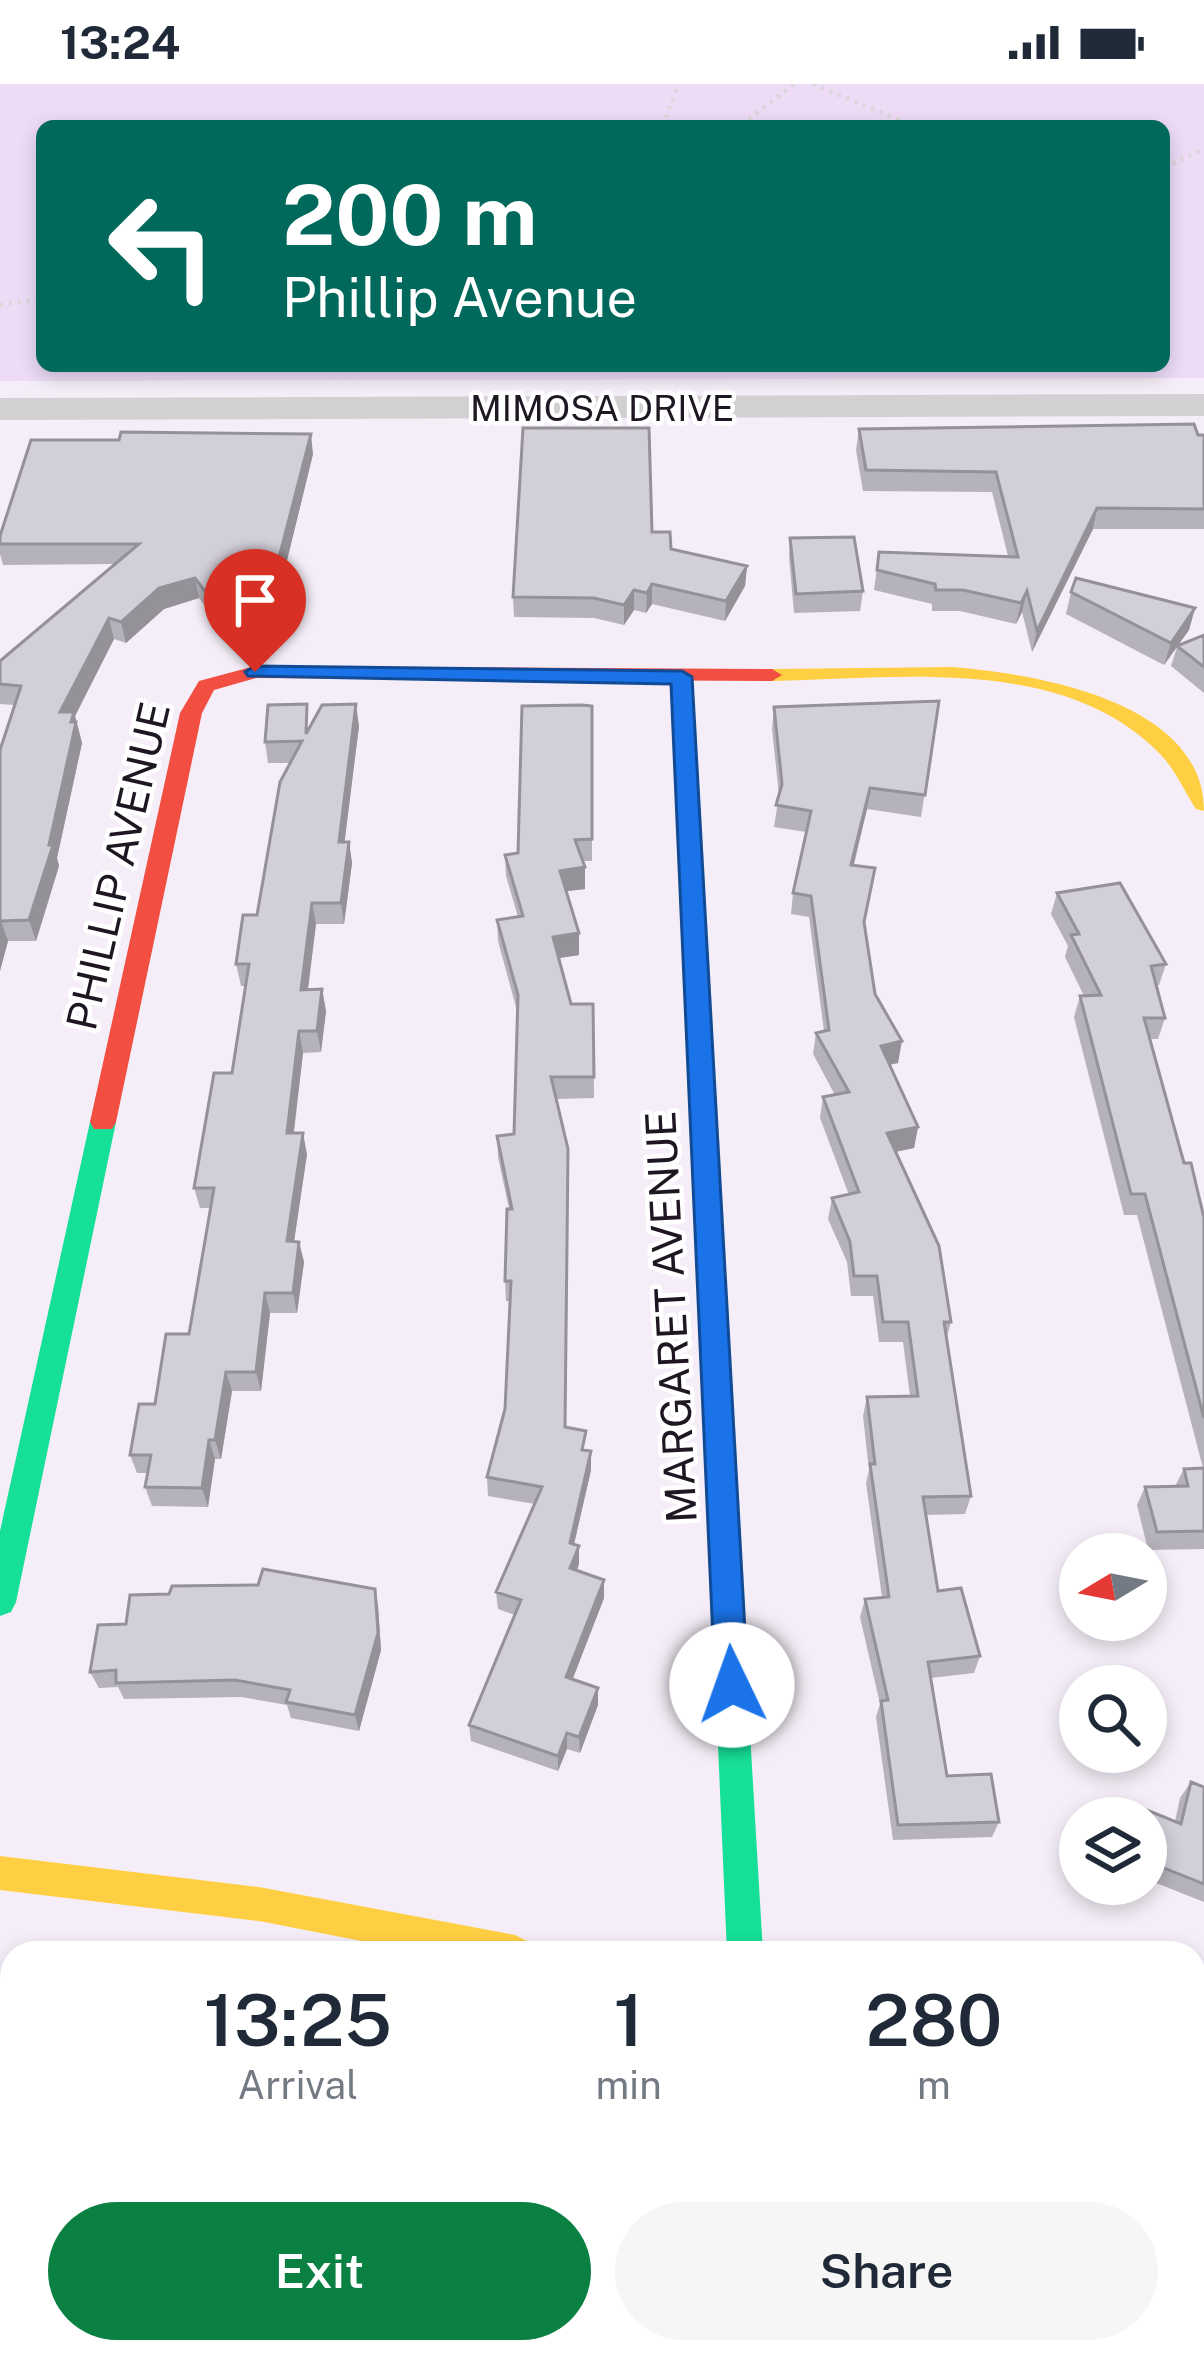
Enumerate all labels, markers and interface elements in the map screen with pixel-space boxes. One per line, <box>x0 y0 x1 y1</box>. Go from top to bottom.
text: 13:24 <box>60 16 180 69</box>
text: 200 m <box>282 165 538 264</box>
icon: left <box>84 168 240 324</box>
text: Phillip Avenue <box>282 266 637 329</box>
street label: MIMOSA DRIVE <box>470 387 734 429</box>
pin <box>204 549 306 672</box>
icon: arrive <box>222 567 288 633</box>
street label: PHILLIP AVENUE <box>56 697 179 1034</box>
street label: MARGARET AVENUE <box>635 1110 706 1524</box>
north arrow <box>1059 1533 1167 1641</box>
map controls <box>1059 1533 1167 1905</box>
position arrow <box>669 1622 795 1748</box>
button: search <box>1059 1665 1167 1773</box>
button: layers <box>1059 1797 1167 1905</box>
text: 13:25 <box>204 1978 392 2062</box>
text: 1 <box>614 1978 644 2062</box>
text: 280 <box>865 1978 1002 2062</box>
text: Arrival <box>238 2062 358 2108</box>
text: min <box>596 2062 662 2108</box>
text: m <box>917 2062 951 2108</box>
button: Exit <box>48 2202 591 2340</box>
button: Share <box>615 2202 1158 2340</box>

